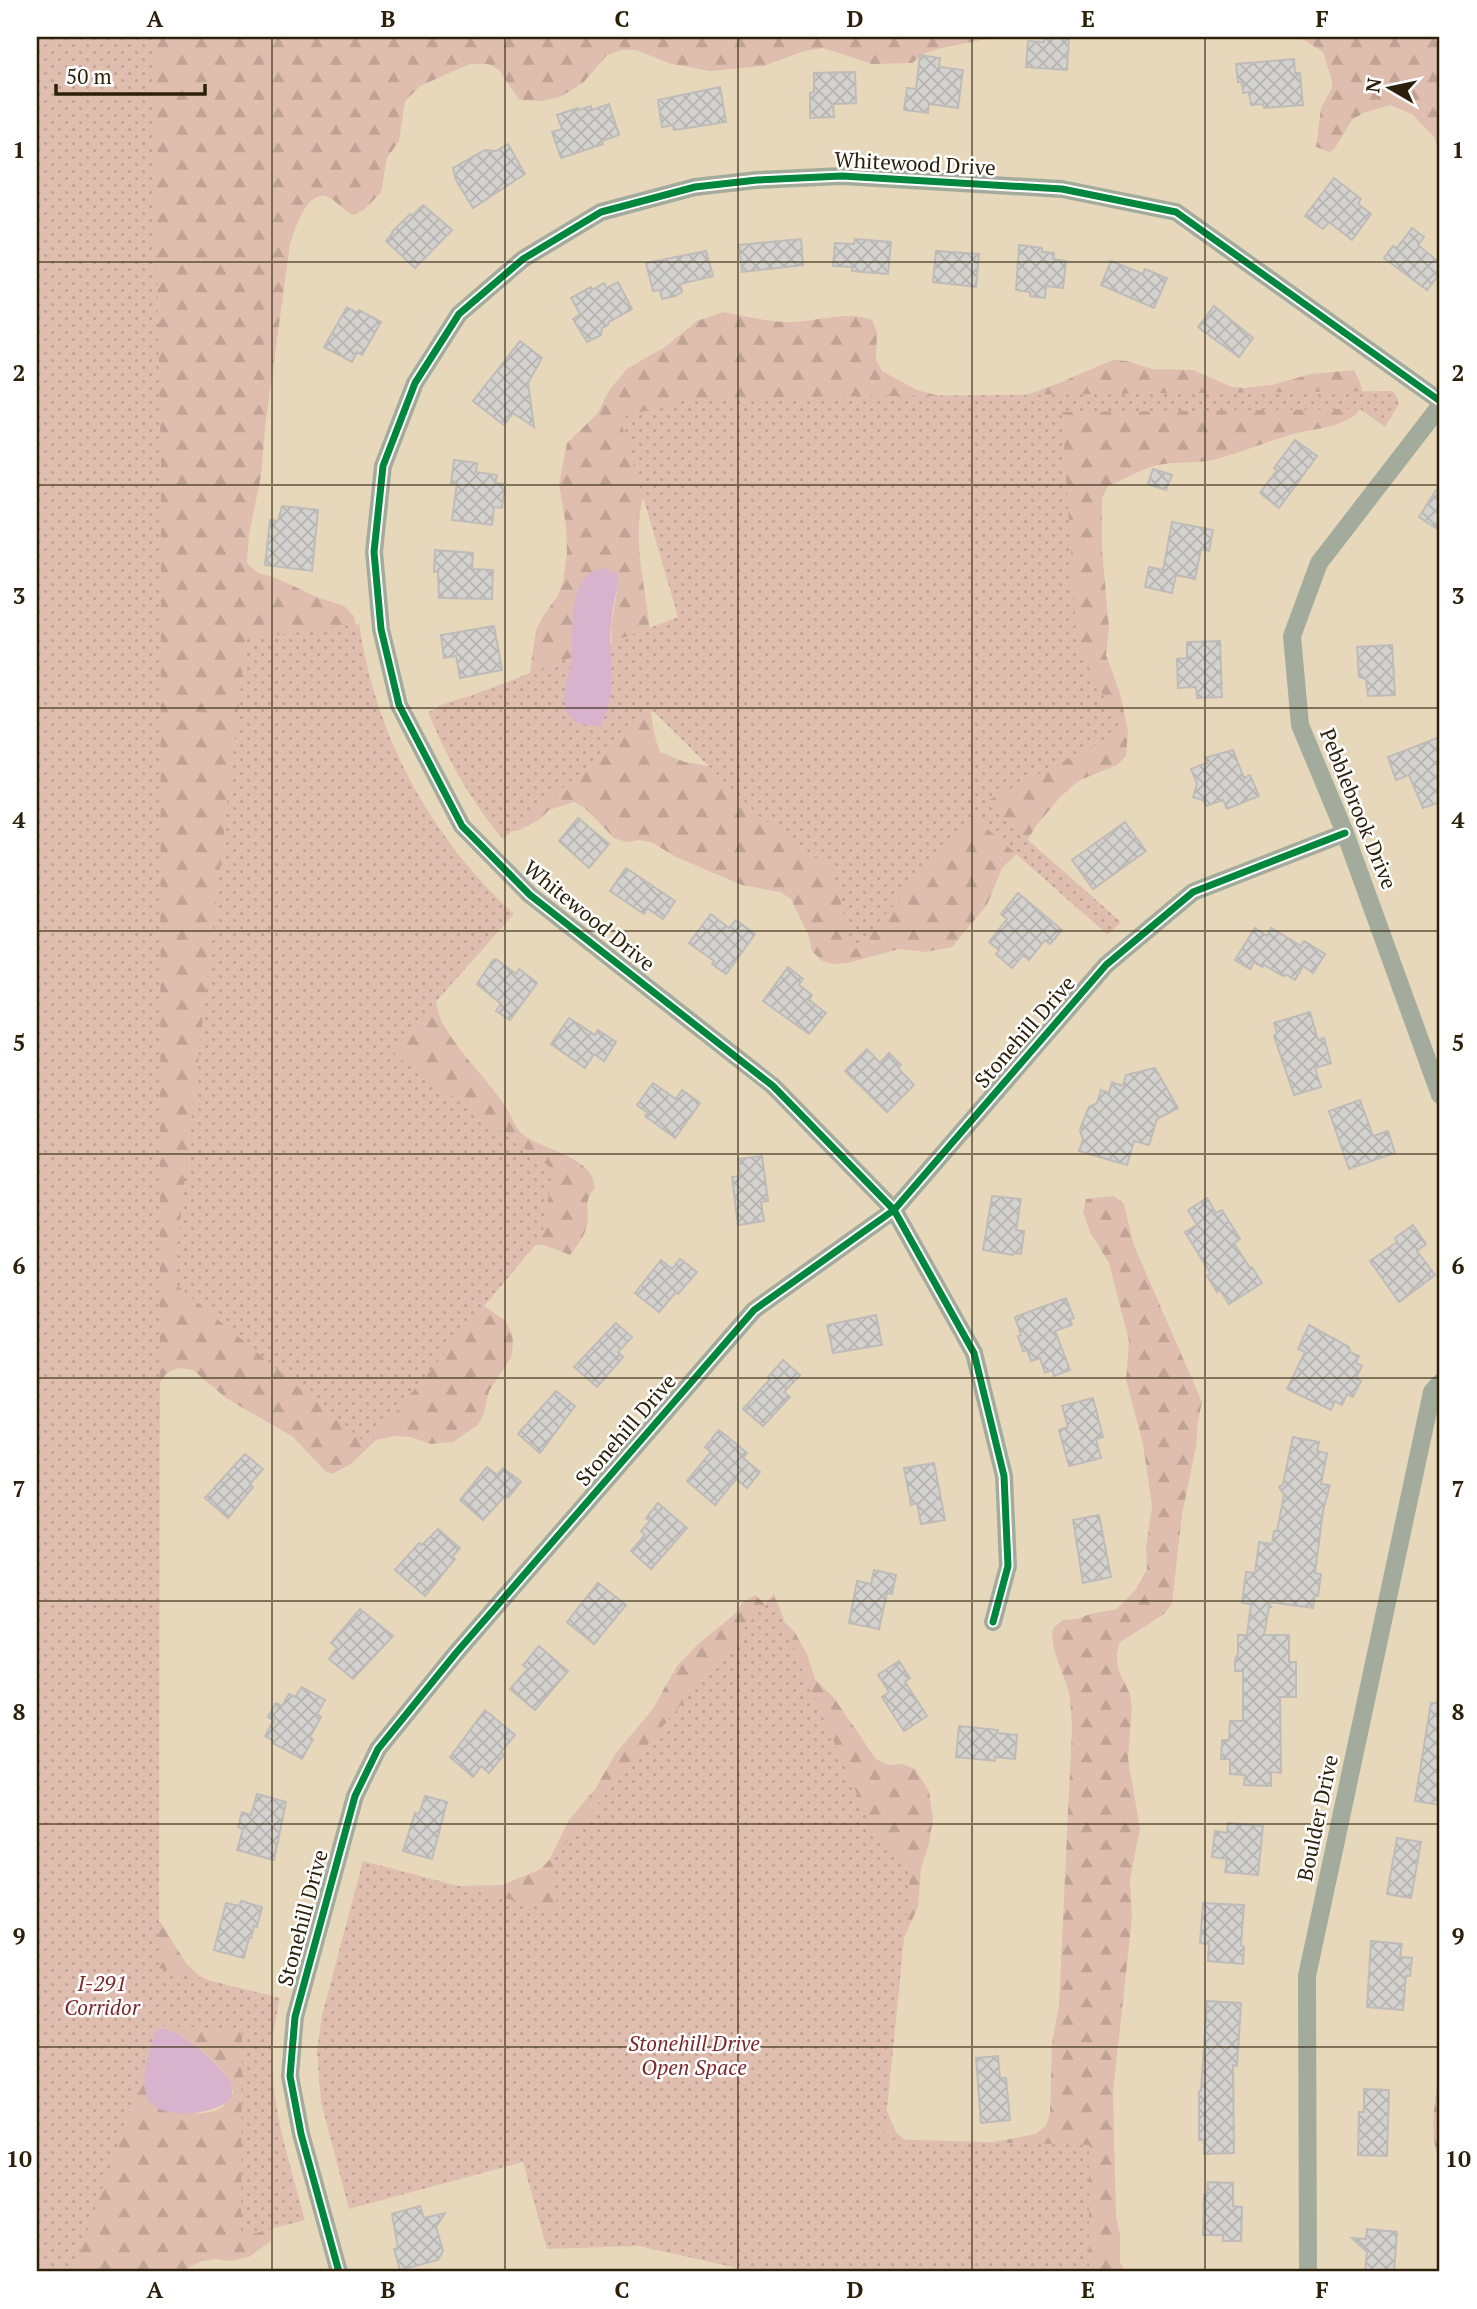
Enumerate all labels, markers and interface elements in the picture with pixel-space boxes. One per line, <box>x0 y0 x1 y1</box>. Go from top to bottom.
text: A <box>147 3 164 34</box>
text: B <box>381 3 396 34</box>
text: C <box>615 3 630 34</box>
text: D <box>847 3 864 34</box>
text: E <box>1081 3 1095 34</box>
text: F <box>1315 3 1329 34</box>
scale bar <box>56 52 205 96</box>
north arrow <box>1354 52 1424 122</box>
text: 50 m <box>66 62 112 90</box>
text: N <box>1359 76 1386 94</box>
text: 1 <box>13 134 26 165</box>
text: 1 <box>1452 134 1465 165</box>
street label: Whitewood Drive <box>834 145 997 181</box>
text: 2 <box>13 357 26 388</box>
text: 2 <box>1452 357 1465 388</box>
text: 3 <box>13 580 26 611</box>
text: 3 <box>1452 580 1465 611</box>
street label: Pebblebrook Drive <box>1314 724 1404 893</box>
text: 4 <box>13 804 26 835</box>
text: 4 <box>1452 804 1465 835</box>
street label: Whitewood Drive <box>518 853 661 977</box>
street label: Stonehill Drive <box>968 969 1081 1093</box>
text: 5 <box>13 1027 26 1058</box>
text: 5 <box>1452 1027 1465 1058</box>
text: 6 <box>13 1250 26 1281</box>
text: 6 <box>1452 1250 1465 1281</box>
street label: Stonehill Drive <box>569 1367 682 1491</box>
text: 7 <box>13 1473 26 1504</box>
text: 7 <box>1452 1473 1465 1504</box>
text: 8 <box>13 1696 26 1727</box>
text: 8 <box>1452 1696 1465 1727</box>
street label: Boulder Drive <box>1290 1752 1344 1883</box>
street label: Stonehill Drive <box>270 1846 334 1989</box>
text: 9 <box>13 1920 26 1951</box>
text: 9 <box>1452 1920 1465 1951</box>
park label: I-291 Corridor <box>64 1969 141 2021</box>
park label: Stonehill Drive Open Space <box>628 2029 760 2081</box>
text: 10 <box>6 2143 32 2174</box>
text: 10 <box>1445 2143 1471 2174</box>
text: A <box>147 2274 164 2305</box>
text: B <box>381 2274 396 2305</box>
text: C <box>615 2274 630 2305</box>
text: D <box>847 2274 864 2305</box>
text: E <box>1081 2274 1095 2305</box>
text: F <box>1315 2274 1329 2305</box>

